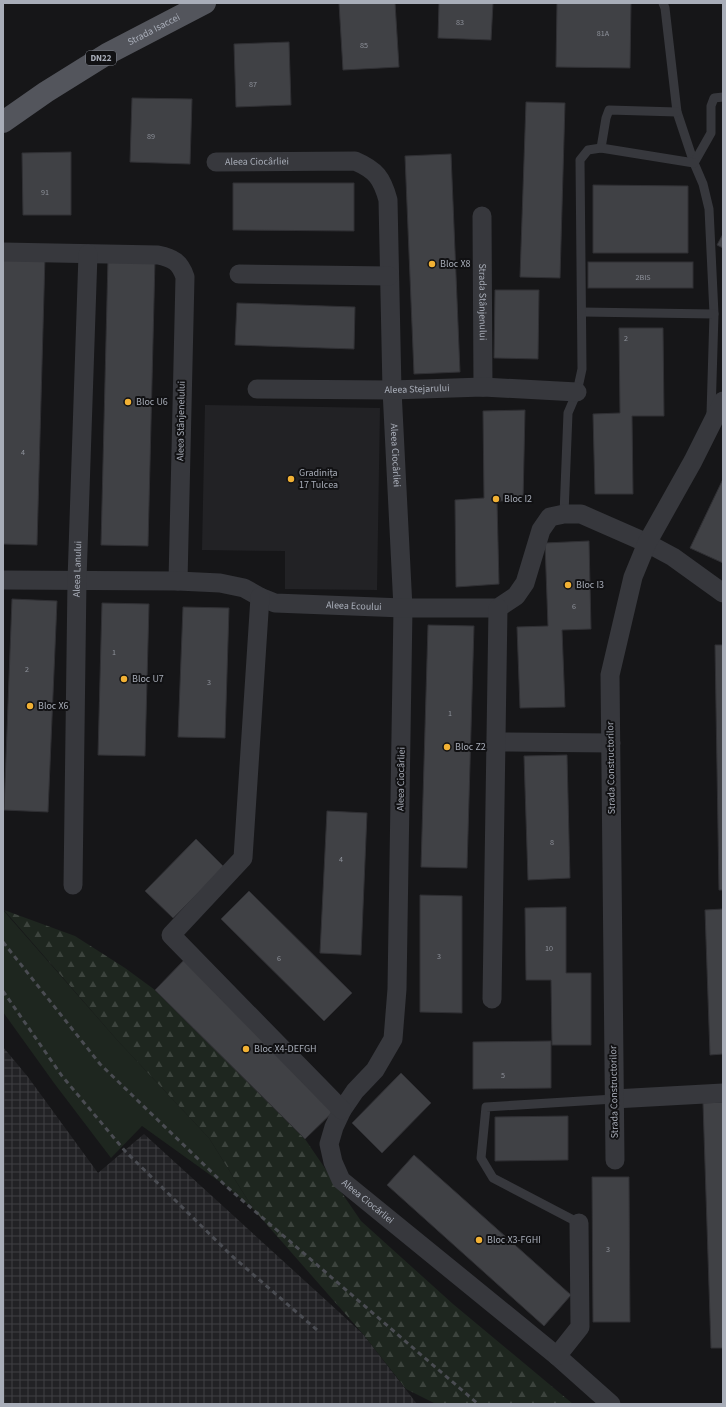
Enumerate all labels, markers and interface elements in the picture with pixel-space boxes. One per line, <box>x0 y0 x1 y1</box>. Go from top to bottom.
street label: Strada Isaccei <box>125 10 182 49</box>
house number: 83 <box>456 17 464 28</box>
house number: 81A <box>597 28 610 39</box>
house number: 85 <box>360 40 368 51</box>
road number: DN22 <box>86 51 116 65</box>
house number: 87 <box>249 79 257 90</box>
house number: 89 <box>147 131 155 142</box>
street label: Aleea Ciocârliei <box>225 154 289 169</box>
house number: 91 <box>41 187 49 198</box>
place label: Bloc X8 <box>440 257 471 271</box>
marker: Bloc X8 <box>427 259 437 269</box>
street label: Strada Stânjenului <box>475 263 490 341</box>
house number: 2BIS <box>635 272 651 283</box>
house number: 2 <box>624 333 628 344</box>
street label: Aleea Stânjenelului <box>173 381 189 461</box>
street label: Aleea Stejarului <box>384 381 450 397</box>
place label: Bloc U6 <box>136 395 168 409</box>
marker: Bloc U6 <box>123 397 133 407</box>
street label: Aleea Ciocârliei <box>387 423 404 487</box>
house number: 4 <box>21 447 25 458</box>
place label: Gradinița 17 Tulcea <box>299 466 338 492</box>
marker: Gradinița 17 Tulcea <box>286 474 296 484</box>
place label: Bloc I2 <box>504 492 532 506</box>
marker: Bloc I2 <box>491 494 501 504</box>
street label: Aleea Lanului <box>70 541 85 597</box>
place label: Bloc I3 <box>576 578 604 592</box>
marker: Bloc I3 <box>563 580 573 590</box>
street label: Aleea Ecoului <box>326 598 382 614</box>
house number: 6 <box>572 601 576 612</box>
house number: 1 <box>112 647 116 658</box>
house number: 2 <box>25 664 29 675</box>
place label: Bloc U7 <box>132 672 164 686</box>
marker: Bloc U7 <box>119 674 129 684</box>
house number: 3 <box>207 677 211 688</box>
place label: Bloc X6 <box>38 699 69 713</box>
marker: Bloc X6 <box>25 701 35 711</box>
house number: 1 <box>448 708 452 719</box>
street label: Strada Constructorilor <box>603 721 619 814</box>
place label: Bloc Z2 <box>455 740 486 754</box>
marker: Bloc Z2 <box>442 742 452 752</box>
street label: Aleea Ciocârliei <box>393 747 409 811</box>
house number: 8 <box>550 837 554 848</box>
house number: 4 <box>339 854 343 865</box>
house number: 10 <box>545 943 553 954</box>
house number: 3 <box>437 951 441 962</box>
house number: 6 <box>277 953 281 964</box>
place label: Bloc X4-DEFGH <box>254 1042 317 1056</box>
marker: Bloc X4-DEFGH <box>241 1044 251 1054</box>
street label: Strada Constructorilor <box>606 1045 622 1138</box>
house number: 5 <box>501 1070 505 1081</box>
street label: Aleea Ciocârliei <box>338 1176 397 1227</box>
place label: Bloc X3-FGHI <box>487 1233 541 1247</box>
marker: Bloc X3-FGHI <box>474 1235 484 1245</box>
house number: 3 <box>606 1244 610 1255</box>

